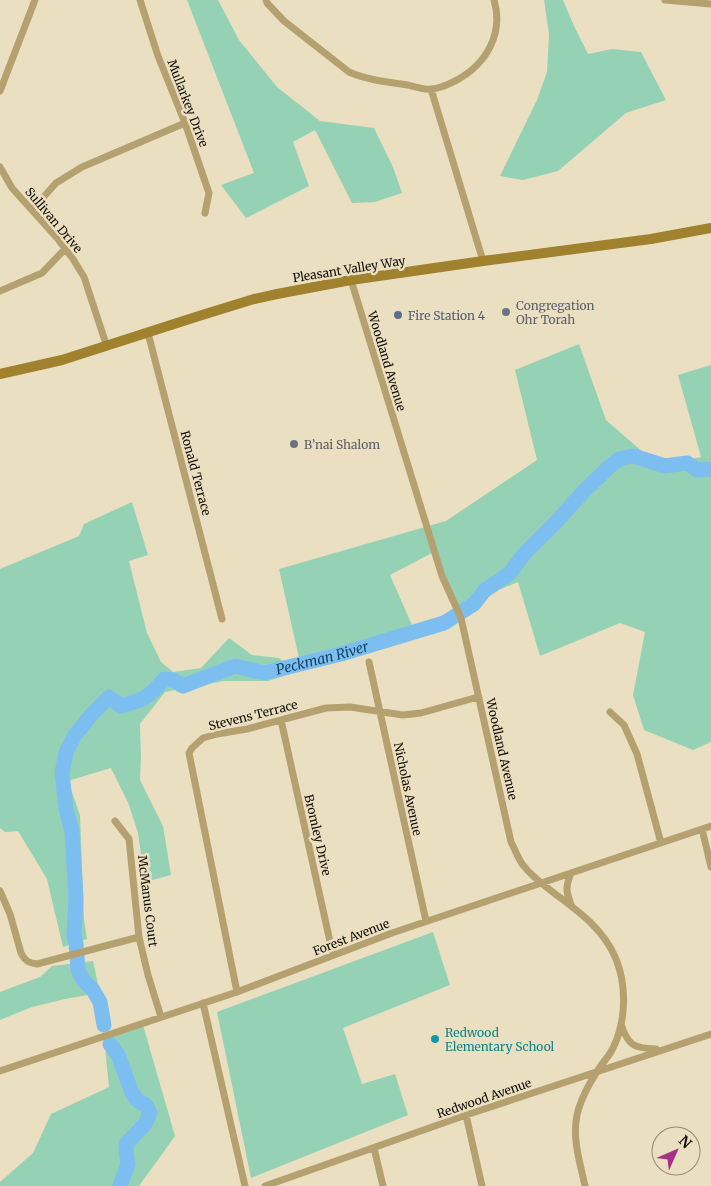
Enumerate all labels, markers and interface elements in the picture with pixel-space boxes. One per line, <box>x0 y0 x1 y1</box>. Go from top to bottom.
street label: Mullarkey Drive <box>164 57 212 149</box>
street label: Sullivan Drive <box>22 184 86 256</box>
street label: Pleasant Valley Way <box>292 253 406 285</box>
place label: Congregation Ohr Torah <box>516 298 594 327</box>
marker: Congregation Ohr Torah <box>500 306 512 318</box>
street label: Woodland Avenue <box>364 308 409 413</box>
place label: Fire Station 4 <box>408 308 486 323</box>
marker: Fire Station 4 <box>392 309 404 321</box>
street label: Ronald Terrace <box>177 429 215 517</box>
place label: B’nai Shalom <box>304 437 380 452</box>
marker: B’nai Shalom <box>288 438 300 450</box>
water label: Peckman River <box>274 637 371 679</box>
street label: Woodland Avenue <box>483 696 521 801</box>
street label: Stevens Terrace <box>207 697 299 733</box>
street label: Nicholas Avenue <box>391 741 425 837</box>
street label: Bromley Drive <box>301 793 335 877</box>
street label: McManus Court <box>135 854 161 948</box>
street label: Forest Avenue <box>311 916 391 958</box>
place label: Redwood Elementary School <box>445 1025 555 1054</box>
marker: Redwood Elementary School <box>429 1033 441 1045</box>
street label: Redwood Avenue <box>435 1075 533 1121</box>
north arrow <box>651 1126 701 1176</box>
text: N <box>675 1132 695 1152</box>

